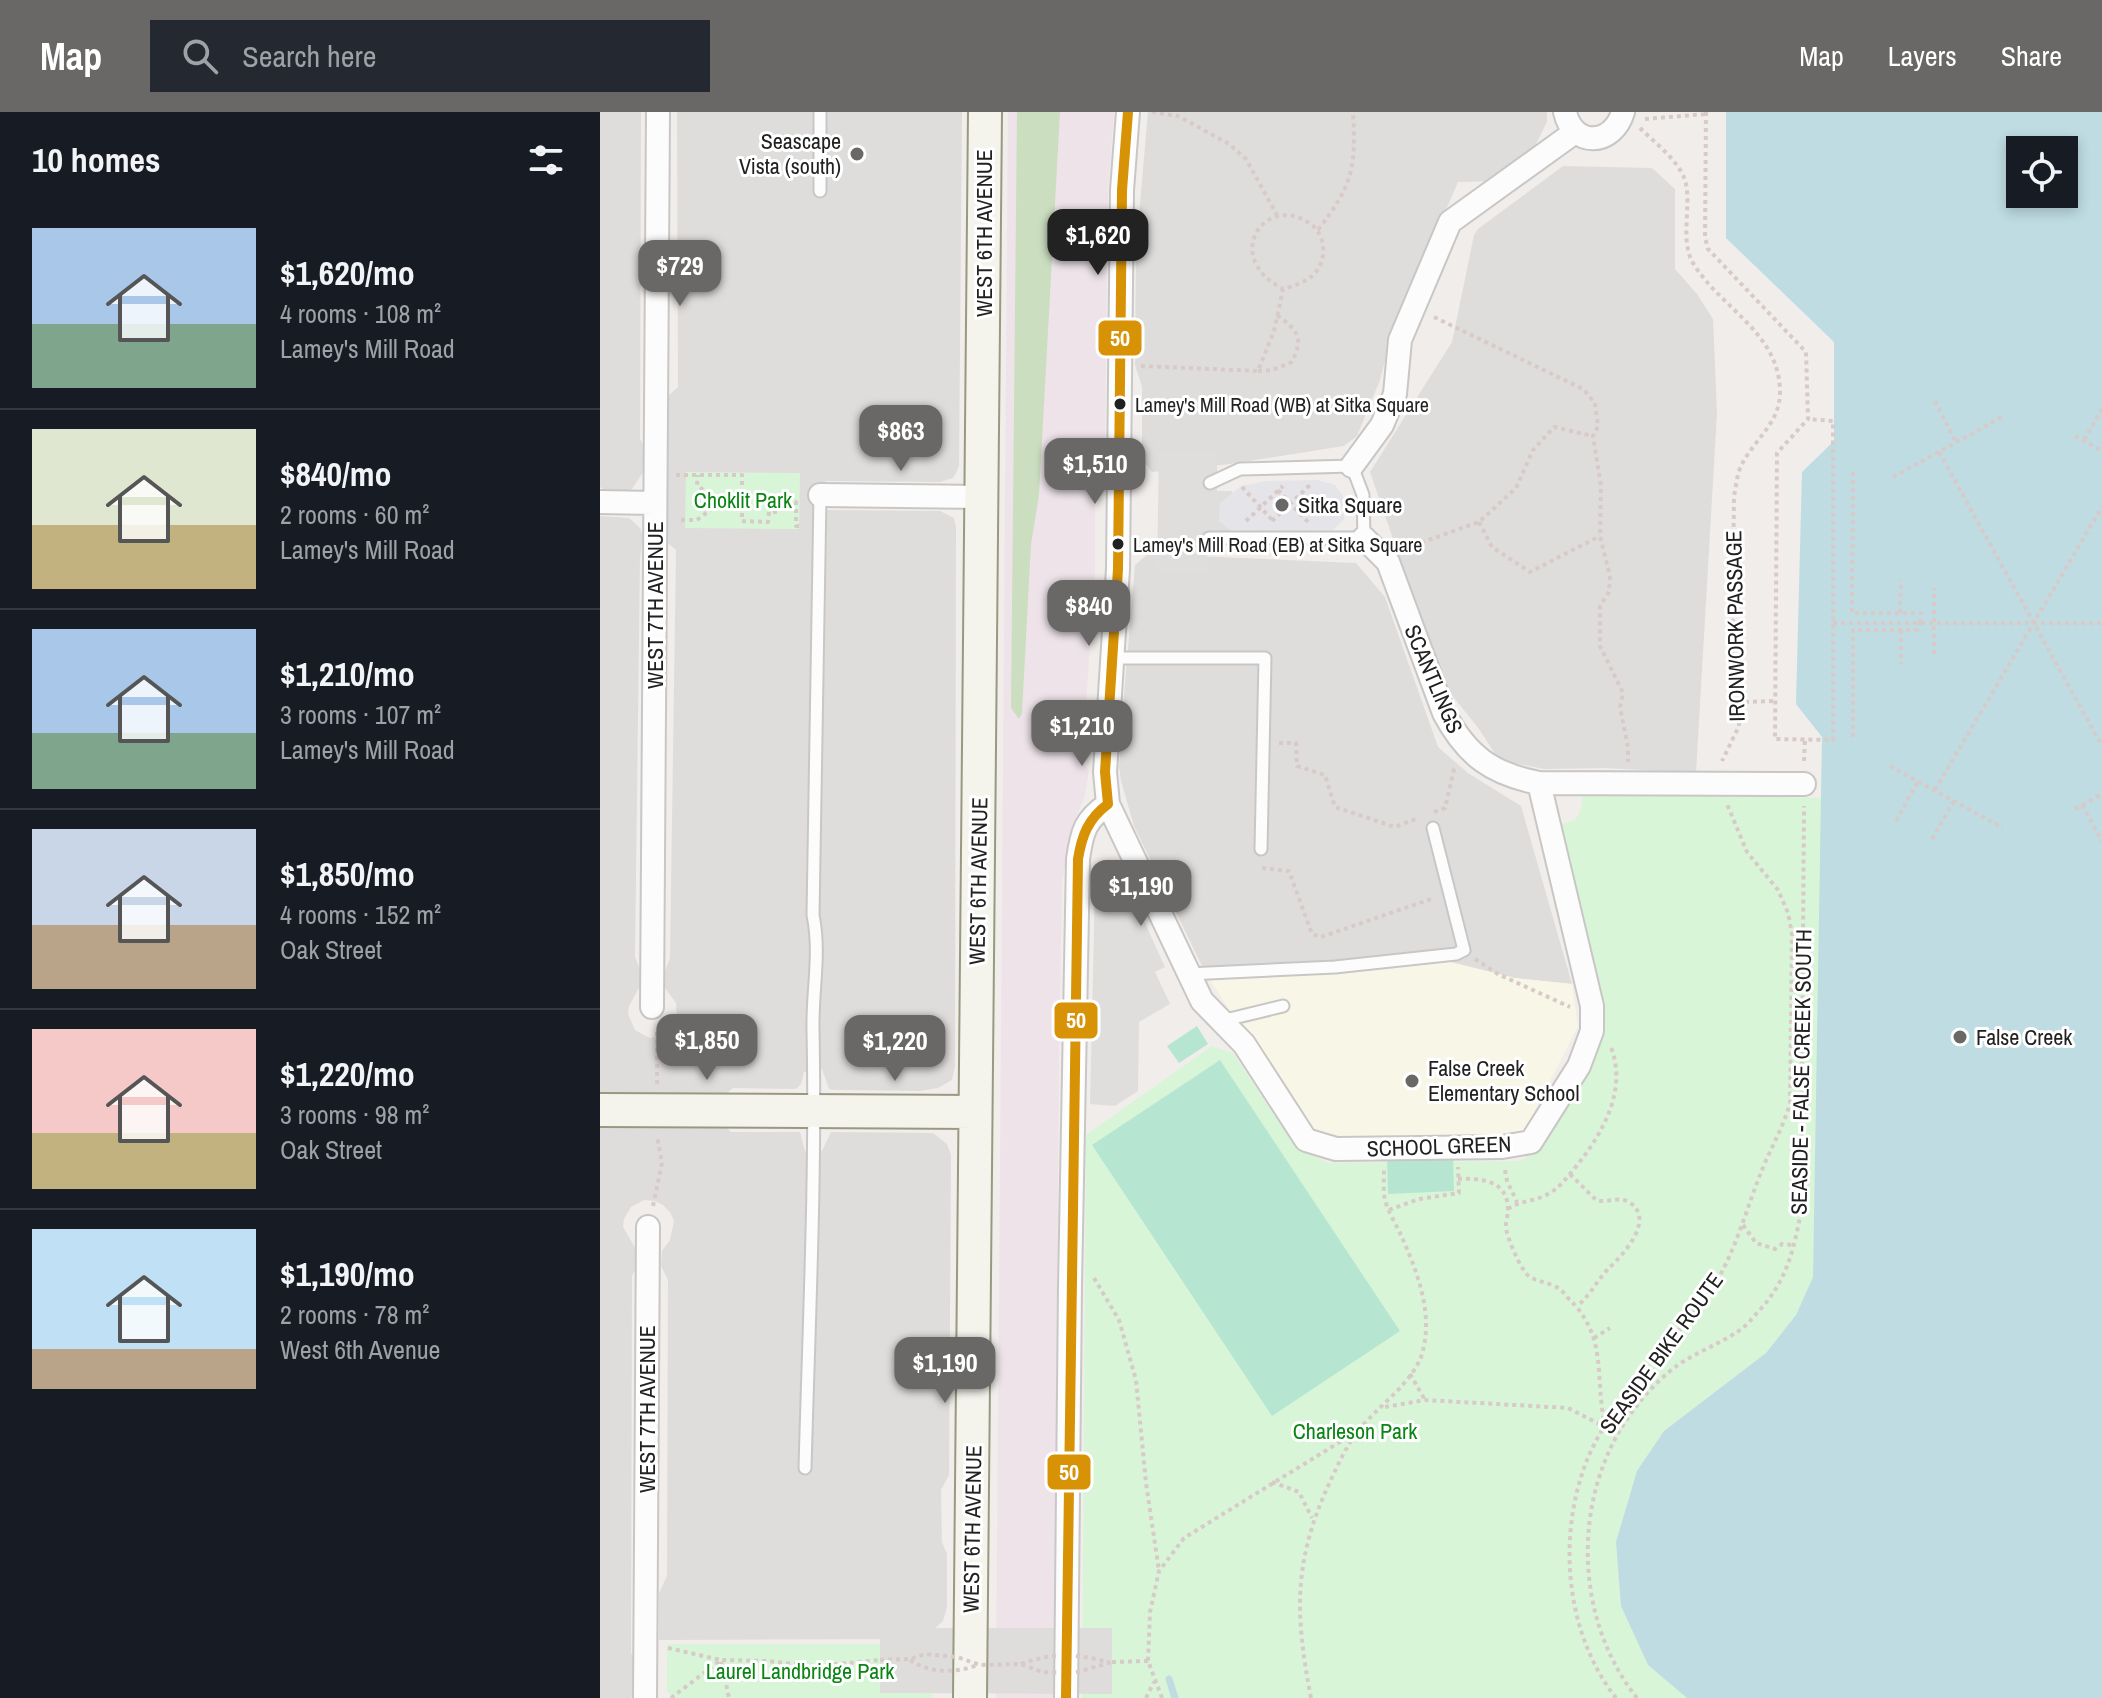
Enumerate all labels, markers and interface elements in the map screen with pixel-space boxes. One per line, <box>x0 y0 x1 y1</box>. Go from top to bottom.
search box <box>150 20 710 92</box>
text: Map <box>40 31 102 82</box>
icon: search <box>178 34 222 78</box>
text: Search here <box>242 36 376 76</box>
text: Map <box>1799 37 1844 75</box>
text: Layers <box>1888 37 1957 75</box>
text: Share <box>2001 37 2062 75</box>
place label: Seascape Vista (south) <box>739 126 841 181</box>
map controls <box>2006 136 2078 208</box>
button: locate <box>2006 136 2078 208</box>
text: 10 homes <box>32 137 161 183</box>
icon: filters <box>524 138 568 182</box>
marker: Seascape Vista (south) <box>848 145 866 163</box>
street label: WEST 6TH AVENUE <box>969 149 999 317</box>
pin: $1,620 <box>1033 209 1163 277</box>
text: $1,620 <box>1065 217 1131 252</box>
pin: $729 <box>633 240 727 308</box>
text: $729 <box>656 248 704 283</box>
text: $1,620/mo <box>280 250 415 296</box>
icon: home <box>96 260 192 356</box>
text: 4 rooms · 108 m² <box>280 296 441 331</box>
line badge: 50 <box>1097 319 1143 357</box>
text: 50 <box>1110 323 1130 353</box>
text: Lamey's Mill Road <box>280 331 455 366</box>
place label: Lamey's Mill Road (WB) at Sitka Square <box>1135 391 1429 418</box>
marker: Lamey's Mill Road (WB) at Sitka Square <box>1112 396 1128 412</box>
pin: $863 <box>854 405 948 473</box>
text: $863 <box>877 413 925 448</box>
pin: $1,510 <box>1030 438 1160 506</box>
text: $1,510 <box>1062 446 1128 481</box>
text: $840/mo <box>280 451 392 497</box>
icon: home <box>96 461 192 557</box>
park label: Choklit Park <box>694 485 793 515</box>
place label: Sitka Square <box>1298 490 1402 520</box>
marker: Sitka Square <box>1273 496 1291 514</box>
text: 2 rooms · 60 m² <box>280 497 429 532</box>
street label: WEST 7TH AVENUE <box>640 521 670 689</box>
street label: IRONWORK PASSAGE <box>1718 530 1752 722</box>
place label: Lamey's Mill Road (EB) at Sitka Square <box>1133 531 1422 558</box>
text: Lamey's Mill Road <box>280 532 455 567</box>
marker: Lamey's Mill Road (EB) at Sitka Square <box>1110 536 1126 552</box>
pin: $840 <box>1042 580 1136 648</box>
text: $840 <box>1065 588 1113 623</box>
street label: SCANTLINGS <box>1398 620 1470 738</box>
text: $1,210/mo <box>280 651 415 697</box>
icon: home <box>96 661 192 757</box>
text: 3 rooms · 107 m² <box>280 697 441 732</box>
pin: $1,210 <box>1017 700 1147 768</box>
text: $1,210 <box>1049 708 1115 743</box>
text: Lamey's Mill Road <box>280 732 455 767</box>
street label: WEST 6TH AVENUE <box>962 797 994 965</box>
text: $1,850/mo <box>280 851 415 897</box>
pin: $1,190 <box>1076 860 1206 928</box>
icon: home <box>96 861 192 957</box>
text: $1,190 <box>1108 868 1174 903</box>
text: 4 rooms · 152 m² <box>280 897 441 932</box>
street label: SEASIDE - FALSE CREEK SOUTH <box>1784 929 1818 1215</box>
text: Oak Street <box>280 932 382 967</box>
line badge: 50 <box>1053 1001 1099 1040</box>
text: 50 <box>1066 1005 1086 1035</box>
pin: $1,850 <box>642 1014 772 1082</box>
pin: $1,220 <box>830 1015 960 1083</box>
text: $1,850 <box>674 1022 740 1057</box>
place label: False Creek <box>1976 1022 2073 1052</box>
text: $1,220 <box>862 1023 928 1058</box>
marker: False Creek <box>1951 1028 1969 1046</box>
text: $1,220/mo <box>280 1051 415 1097</box>
place label: False Creek Elementary School <box>1428 1053 1579 1108</box>
icon: home <box>96 1061 192 1157</box>
marker: False Creek Elementary School <box>1403 1072 1421 1090</box>
text: 3 rooms · 98 m² <box>280 1097 429 1132</box>
street label: SCHOOL GREEN <box>1366 1128 1512 1164</box>
text: Oak Street <box>280 1132 382 1167</box>
text: $1,190/mo <box>280 1251 415 1297</box>
icon: home <box>96 1261 192 1357</box>
street label: SEASIDE BIKE ROUTE <box>1592 1266 1730 1440</box>
text: 2 rooms · 78 m² <box>280 1297 429 1332</box>
street label: WEST 7TH AVENUE <box>632 1325 662 1493</box>
text: West 6th Avenue <box>280 1332 440 1367</box>
pin: $1,190 <box>880 1337 1010 1405</box>
text: $1,190 <box>912 1345 978 1380</box>
park label: Charleson Park <box>1293 1416 1418 1446</box>
street label: WEST 6TH AVENUE <box>956 1445 988 1613</box>
line badge: 50 <box>1046 1453 1092 1491</box>
text: 50 <box>1059 1457 1079 1487</box>
park label: Laurel Landbridge Park <box>706 1656 895 1686</box>

